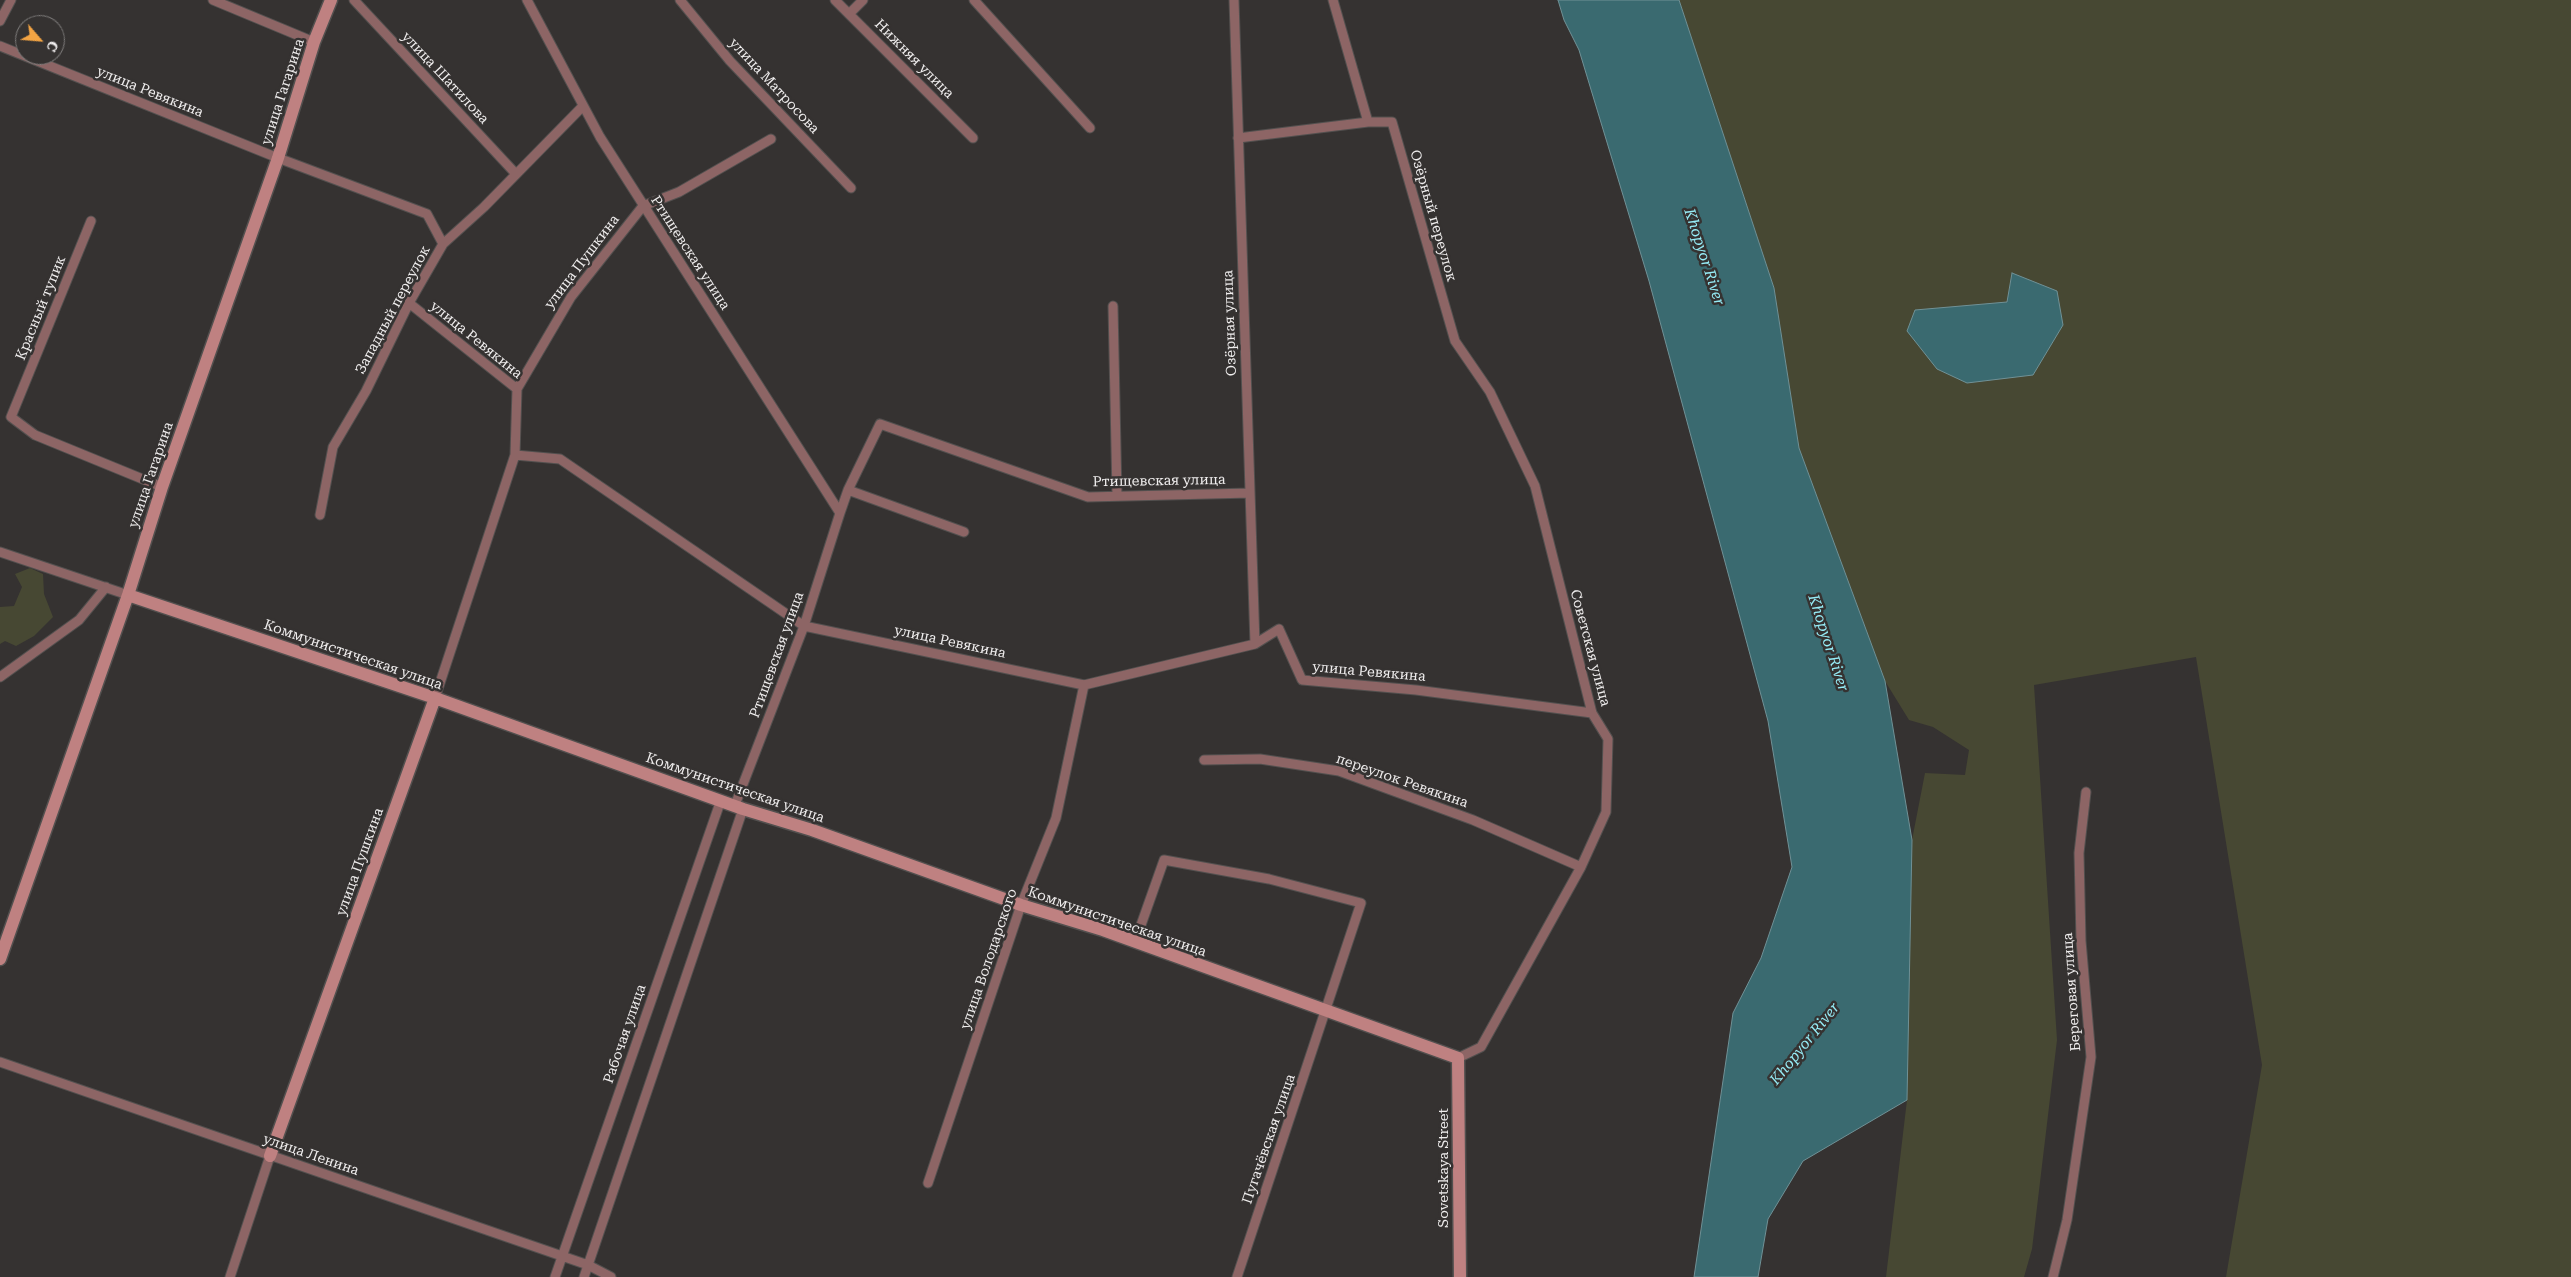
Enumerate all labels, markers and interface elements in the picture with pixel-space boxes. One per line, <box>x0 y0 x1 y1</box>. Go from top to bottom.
north arrow <box>15 15 65 65</box>
street label: Нижняя улица <box>871 16 957 102</box>
street label: улица Шатилова <box>398 28 492 128</box>
street label: улица Матросова <box>725 35 823 137</box>
street label: улица Гагарина <box>258 37 308 147</box>
text: С <box>43 38 62 54</box>
street label: улица Ревякина <box>94 63 206 121</box>
street label: Озёрный переулок <box>1406 148 1460 284</box>
street label: Ртищевская улица <box>647 193 733 313</box>
water label: Khopyor River <box>1680 206 1728 308</box>
street label: улица Пушкина <box>541 212 623 312</box>
street label: Западный переулок <box>352 243 434 377</box>
street label: Красный тупик <box>12 253 70 363</box>
street label: Озёрная улица <box>1220 270 1240 376</box>
street label: улица Ревякина <box>427 298 525 382</box>
street label: улица Гагарина <box>125 420 177 530</box>
street label: Ртищевская улица <box>1092 471 1226 491</box>
street label: Советская улица <box>1566 588 1614 708</box>
street label: Ртищевская улица <box>746 590 808 720</box>
water label: Khopyor River <box>1804 592 1852 694</box>
street label: Коммунистическая улица <box>262 617 444 693</box>
street label: улица Ревякина <box>893 622 1007 662</box>
street label: улица Ревякина <box>1312 659 1426 685</box>
street label: Коммунистическая улица <box>644 750 826 826</box>
street label: переулок Ревякина <box>1334 751 1470 811</box>
street label: улица Пушкина <box>333 806 387 918</box>
street label: Коммунистическая улица <box>1026 884 1208 960</box>
street label: улица Володарского <box>957 886 1021 1032</box>
street label: Береговая улица <box>2059 932 2085 1052</box>
street label: Рабочая улица <box>600 982 650 1086</box>
water label: Khopyor River <box>1766 999 1844 1089</box>
street label: Пугачёвская улица <box>1239 1072 1299 1206</box>
street label: Sovetskaya Street <box>1436 1108 1452 1228</box>
street label: улица Ленина <box>261 1131 361 1179</box>

